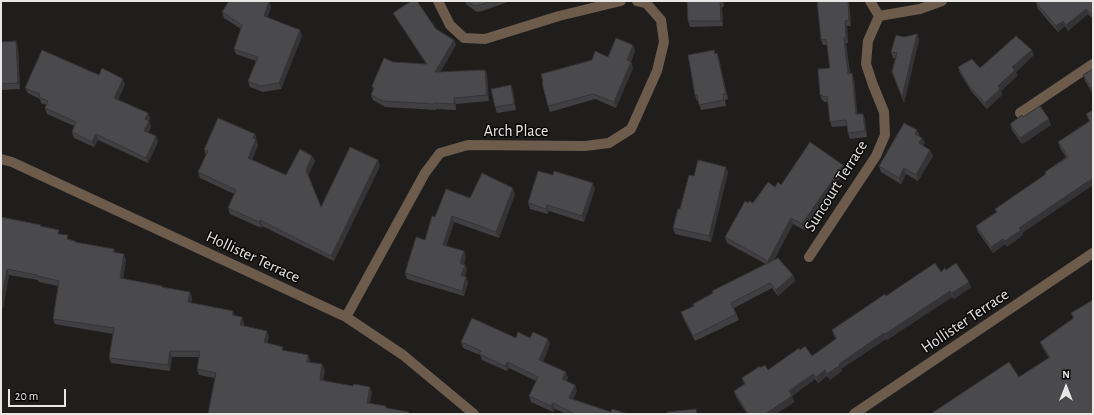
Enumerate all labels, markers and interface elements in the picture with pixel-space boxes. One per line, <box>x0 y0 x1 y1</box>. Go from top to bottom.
street label: Arch Place <box>484 121 548 141</box>
street label: Suncourt Terrace <box>800 137 872 235</box>
street label: Hollister Terrace <box>203 227 303 287</box>
street label: Hollister Terrace <box>918 285 1012 357</box>
north arrow <box>1046 367 1086 407</box>
text: N <box>1062 369 1070 380</box>
scale bar <box>10 381 68 407</box>
text: 20 m <box>15 390 38 402</box>

